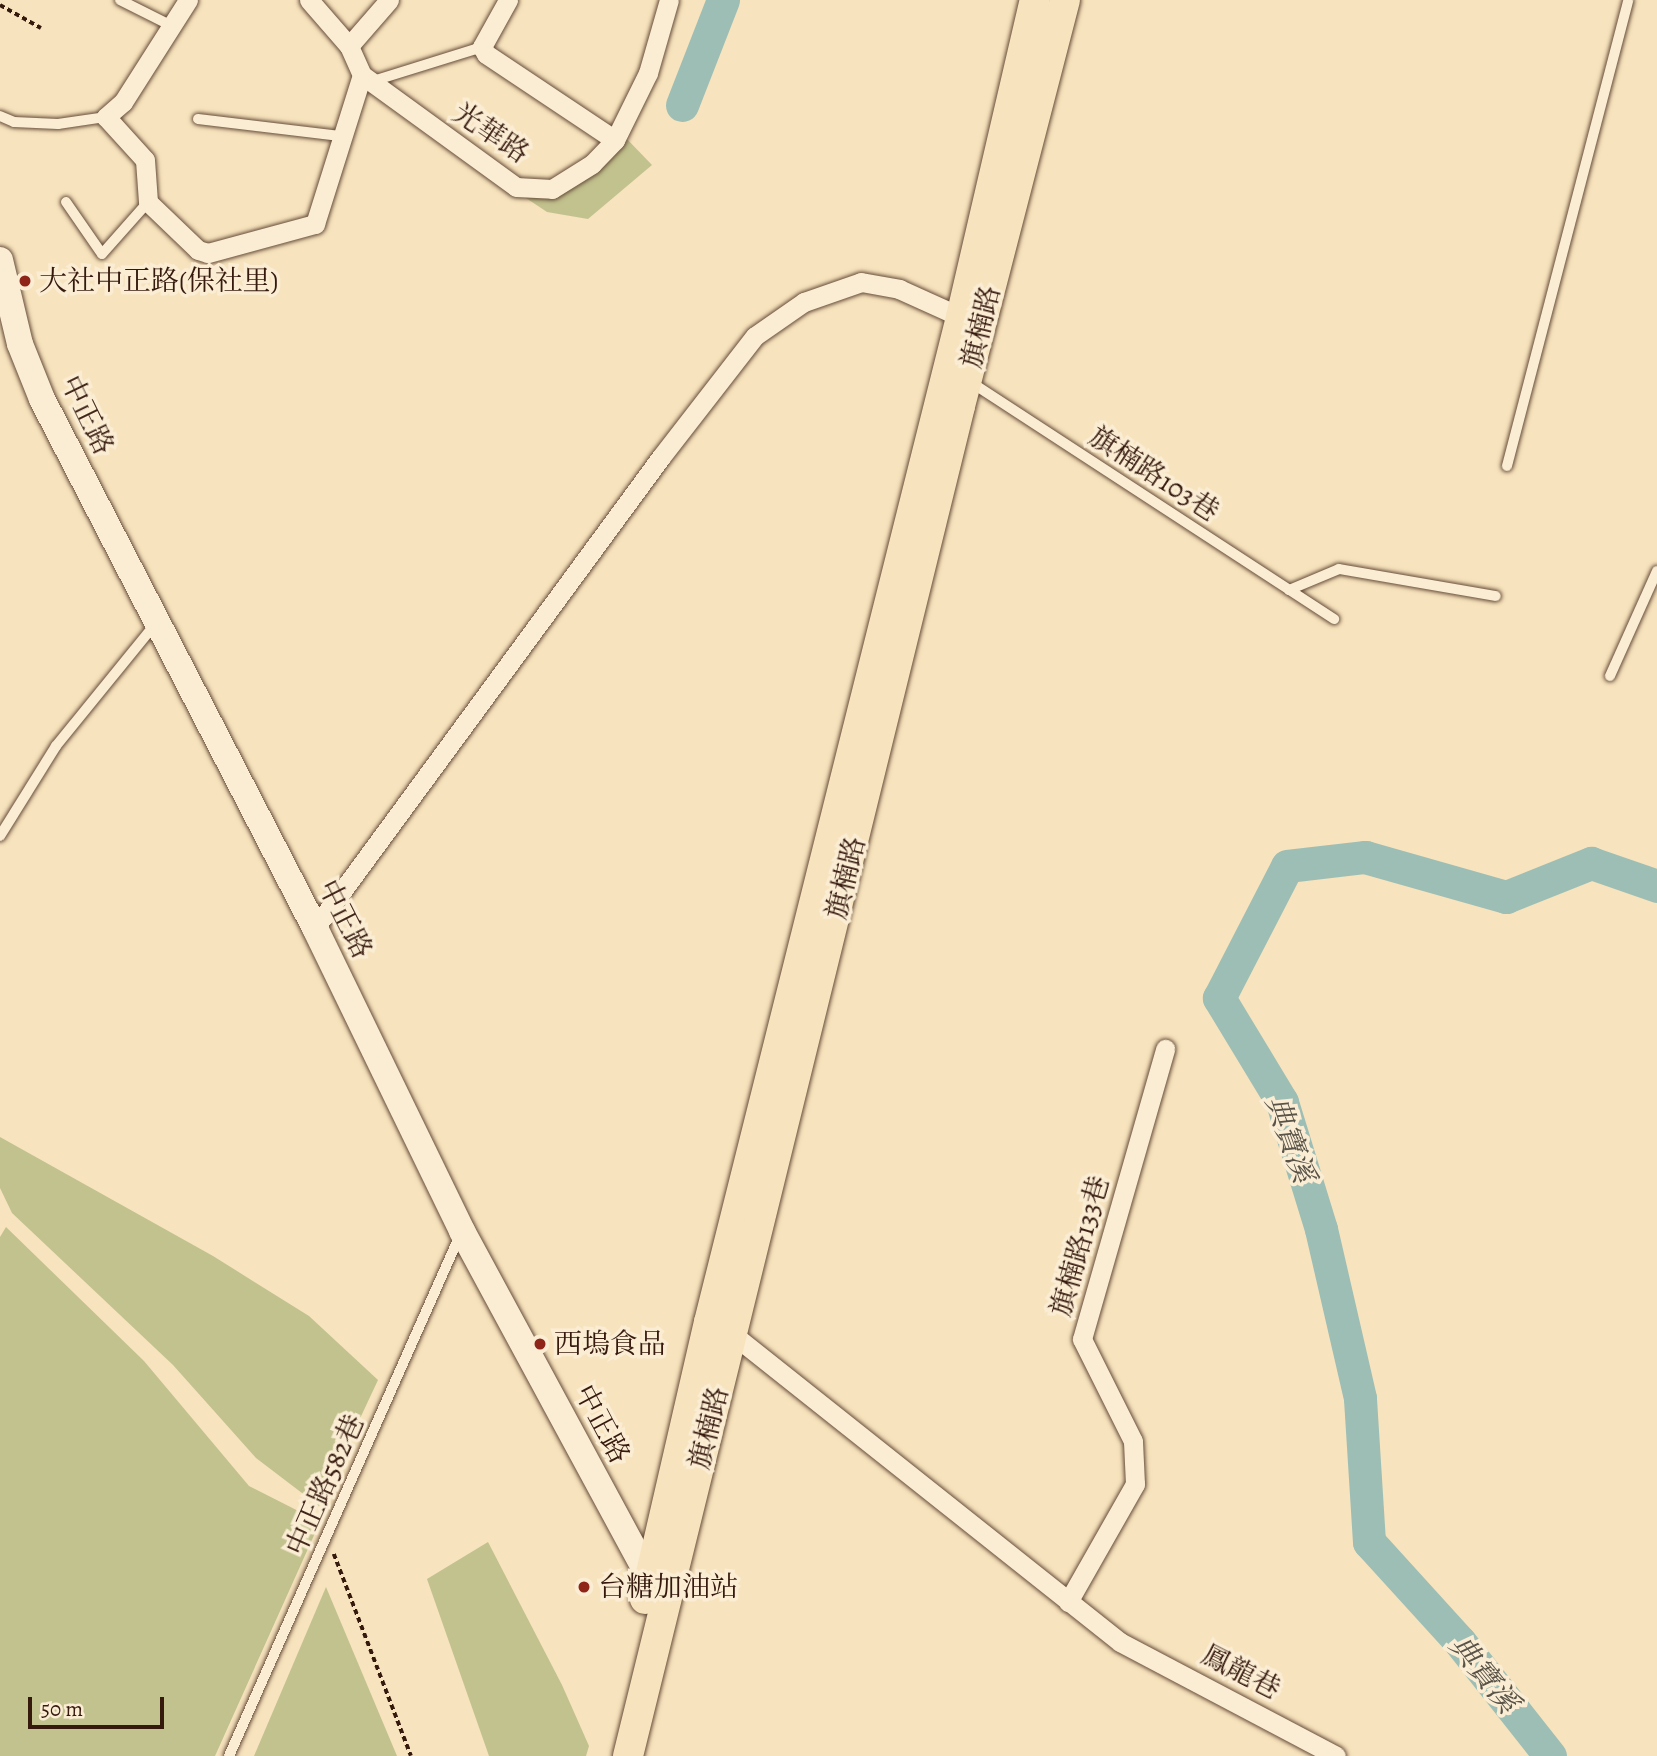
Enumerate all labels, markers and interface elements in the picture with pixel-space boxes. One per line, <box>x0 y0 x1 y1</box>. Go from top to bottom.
street label: 光華路 <box>447 96 535 170</box>
place label: 大社中正路(保社里) <box>39 264 278 298</box>
marker: 大社中正路(保社里) <box>17 273 33 289</box>
street label: 旗楠路 <box>955 282 1007 372</box>
street label: 中正路 <box>53 370 121 460</box>
street label: 旗楠路103巷 <box>1083 420 1225 528</box>
street label: 旗楠路 <box>820 833 872 923</box>
street label: 中正路 <box>311 874 379 964</box>
water label: 典寶溪 <box>1258 1091 1322 1187</box>
street label: 旗楠路133巷 <box>1044 1172 1116 1320</box>
place label: 西塢食品 <box>554 1327 666 1361</box>
marker: 西塢食品 <box>532 1336 548 1352</box>
street label: 中正路 <box>567 1379 637 1469</box>
street label: 旗楠路 <box>683 1383 735 1473</box>
street label: 中正路582巷 <box>279 1409 371 1561</box>
place label: 台糖加油站 <box>598 1570 738 1604</box>
marker: 台糖加油站 <box>576 1579 592 1595</box>
water label: 典寶溪 <box>1442 1628 1526 1720</box>
street label: 鳳龍巷 <box>1196 1638 1286 1706</box>
scale bar <box>32 1682 168 1726</box>
text: 50 m <box>41 1695 83 1723</box>

